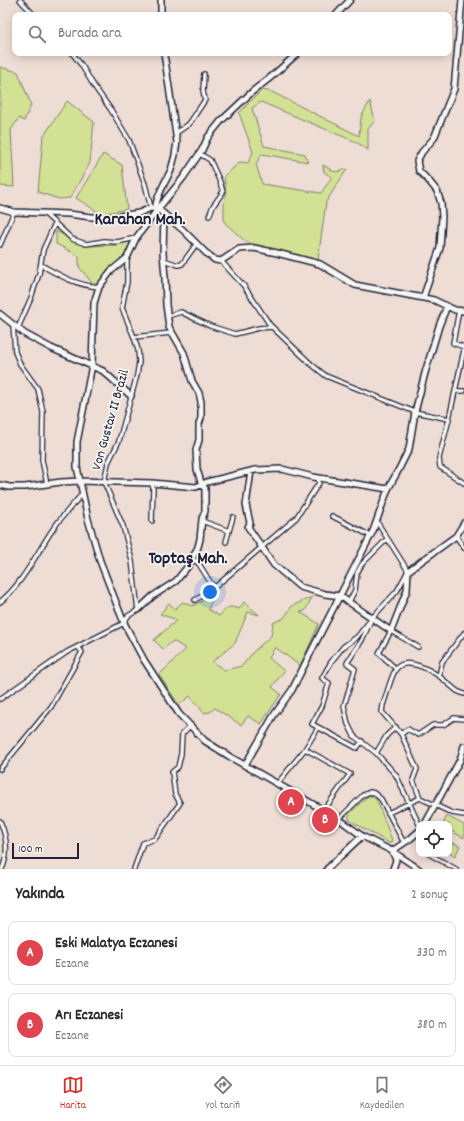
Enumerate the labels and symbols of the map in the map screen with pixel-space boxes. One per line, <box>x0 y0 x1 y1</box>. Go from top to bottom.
district label: Karahan Mah. <box>94 208 186 233</box>
street label: Von Gustav II Brazil <box>87 367 135 473</box>
district label: Toptaş Mah. <box>148 547 228 572</box>
your location <box>200 582 220 602</box>
pin: A <box>278 787 304 817</box>
pin: B <box>312 805 338 835</box>
scale bar <box>12 841 79 860</box>

